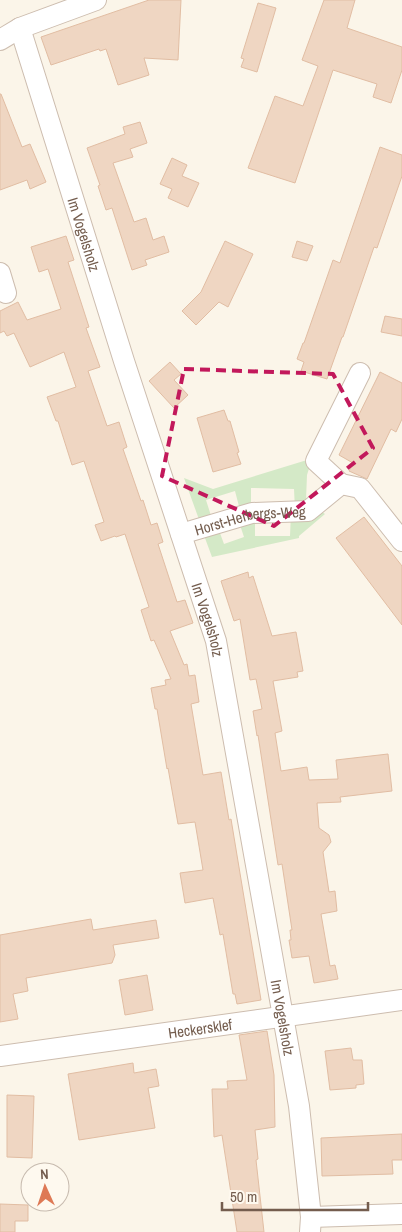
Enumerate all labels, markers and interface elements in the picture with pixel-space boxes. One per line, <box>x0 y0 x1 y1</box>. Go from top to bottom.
street label: Im Vogelsholz <box>63 194 106 274</box>
street label: Horst-Herbergs-Weg <box>192 501 306 540</box>
street label: Im Vogelsholz <box>187 580 229 658</box>
street label: Im Vogelsholz <box>266 978 300 1057</box>
street label: Heckersklef <box>167 1013 234 1043</box>
north arrow <box>20 1162 70 1212</box>
text: N <box>40 1165 49 1183</box>
scale bar <box>222 1180 368 1212</box>
text: 50 m <box>230 1186 257 1207</box>

